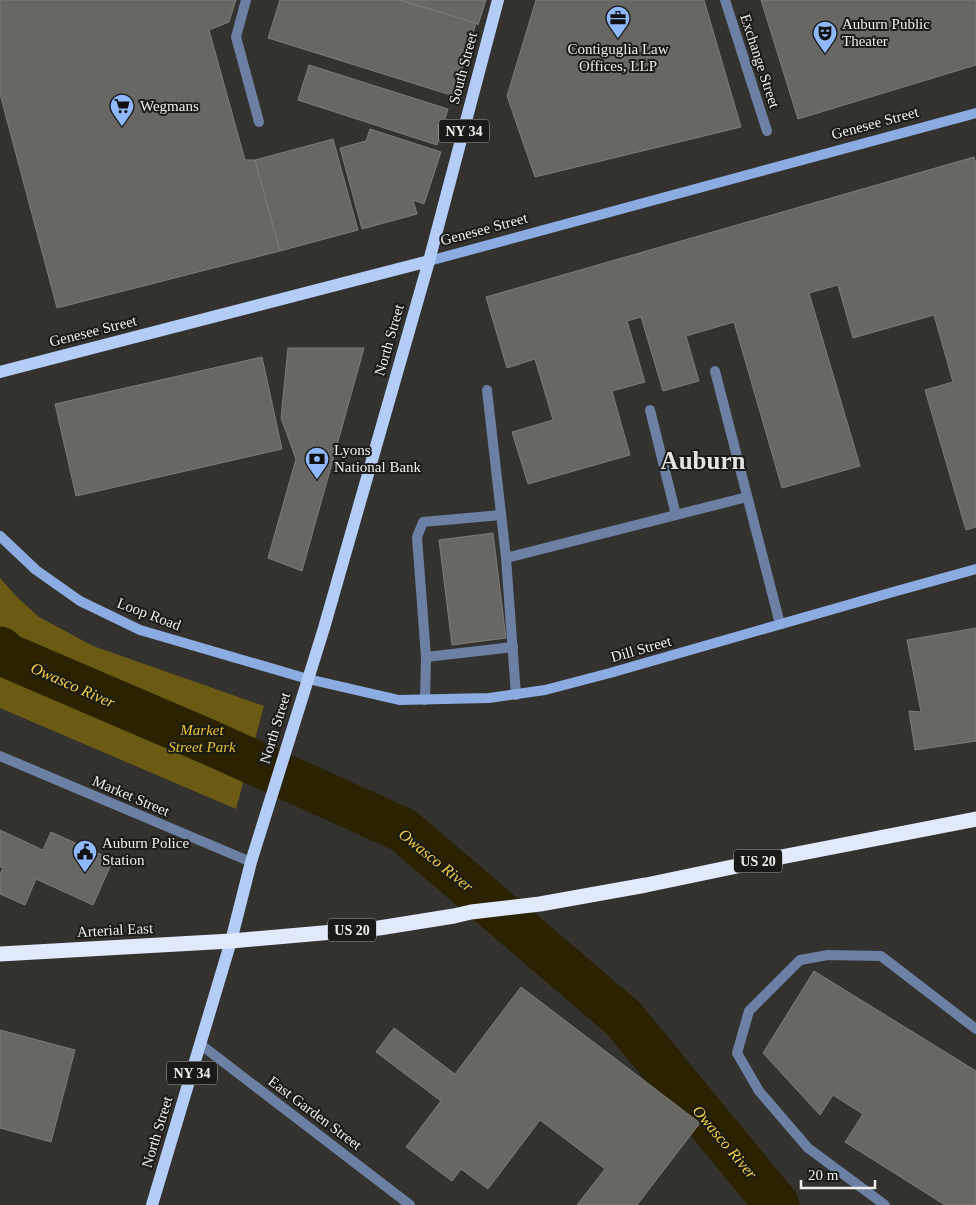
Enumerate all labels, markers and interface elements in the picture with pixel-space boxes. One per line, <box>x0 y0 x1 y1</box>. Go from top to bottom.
office icon: Contiguglia Law Offices, LLP <box>605 5 631 39</box>
street label: Exchange Street <box>737 12 783 111</box>
place label: Auburn Public Theater <box>842 16 930 49</box>
theatre icon: Auburn Public Theater <box>812 20 838 54</box>
street label: South Street <box>446 30 480 106</box>
place label: Contiguglia Law Offices, LLP <box>567 41 669 74</box>
supermarket icon: Wegmans <box>109 93 135 127</box>
place label: Wegmans <box>140 98 199 114</box>
street label: Genesee Street <box>830 103 921 142</box>
road number: NY 34 <box>439 120 489 142</box>
street label: Genesee Street <box>439 209 530 248</box>
street label: North Street <box>371 302 407 378</box>
street label: Genesee Street <box>48 312 139 350</box>
place label: Lyons National Bank <box>334 442 422 475</box>
bank icon: Lyons National Bank <box>304 446 330 480</box>
district label: Auburn <box>661 447 745 474</box>
street label: Loop Road <box>115 595 184 634</box>
street label: Dill Street <box>609 633 674 665</box>
water label: Owasco River <box>28 659 118 711</box>
street label: North Street <box>257 690 294 766</box>
park label: Market Street Park <box>168 722 236 755</box>
street label: Market Street <box>90 773 173 820</box>
water label: Owasco River <box>396 825 477 895</box>
place label: Auburn Police Station <box>102 835 189 868</box>
public building icon: Auburn Police Station <box>72 839 98 873</box>
road number: US 20 <box>734 849 782 872</box>
road number: US 20 <box>328 918 376 942</box>
street label: Arterial East <box>77 920 154 940</box>
road number: NY 34 <box>167 1062 217 1084</box>
street label: East Garden Street <box>265 1073 365 1154</box>
street label: North Street <box>139 1094 176 1170</box>
water label: Owasco River <box>689 1102 761 1183</box>
scale bar <box>801 1158 875 1190</box>
text: 20 m <box>808 1167 839 1183</box>

